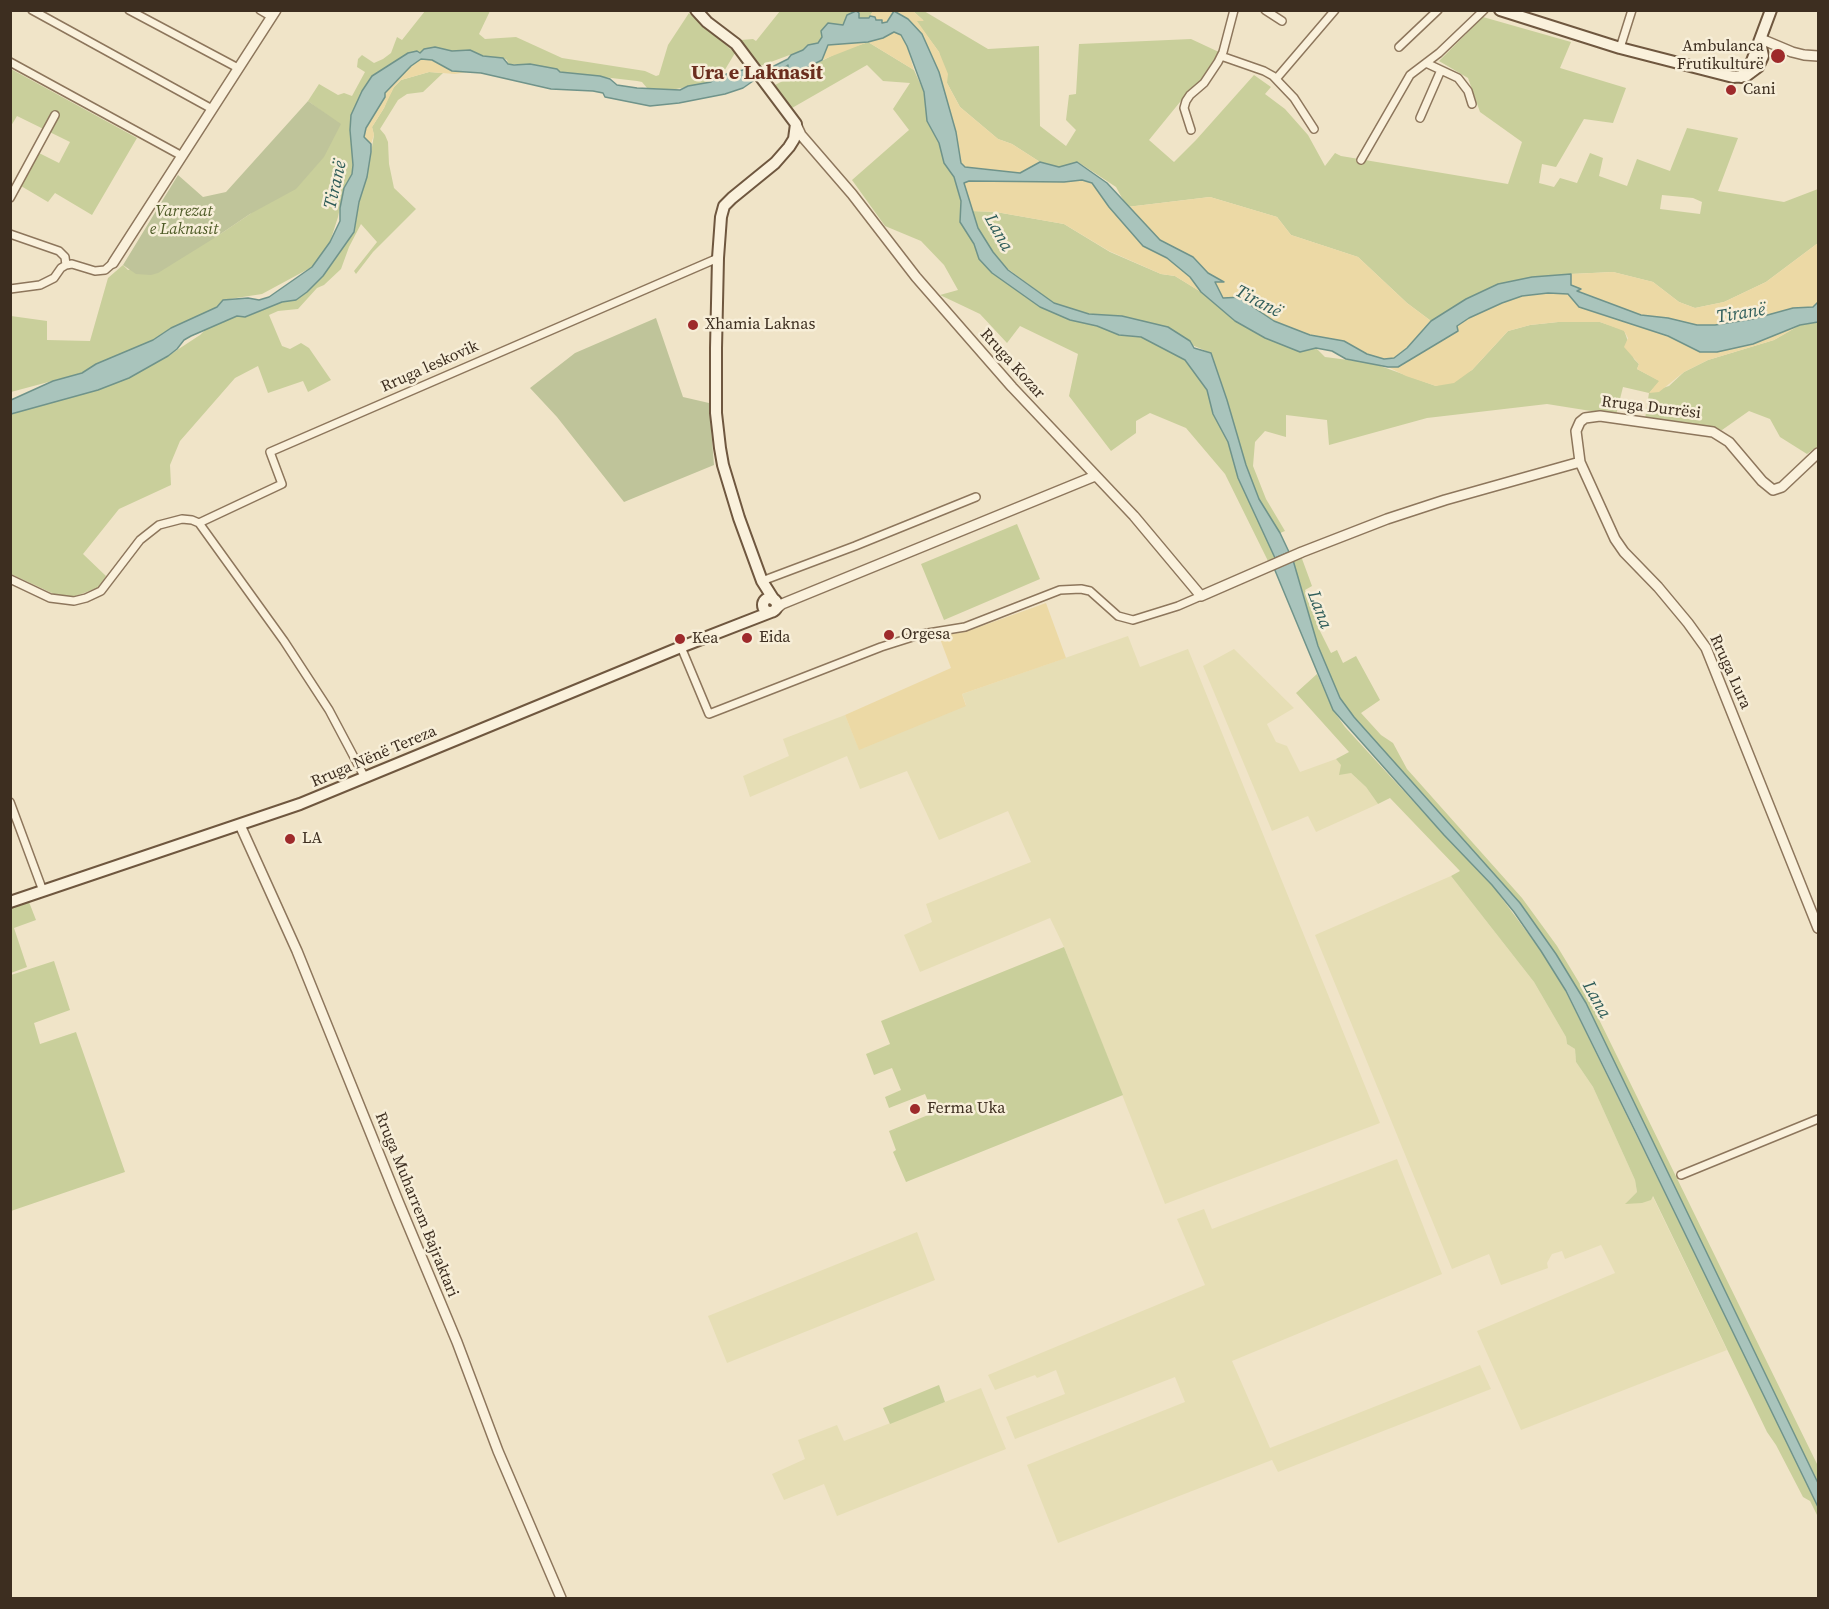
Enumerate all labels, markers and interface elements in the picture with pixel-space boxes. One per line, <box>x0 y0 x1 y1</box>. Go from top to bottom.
place label: Ambulanca Frutikulturë <box>1677 37 1764 75</box>
marker: Ambulanca Frutikulturë <box>1769 47 1787 65</box>
district label: Ura e Laknasit <box>691 62 823 86</box>
place label: Cani <box>1743 80 1776 100</box>
marker: Cani <box>1724 83 1738 97</box>
water label: Tiranë <box>320 159 352 211</box>
park label: Varrezat e Laknasit <box>150 202 218 240</box>
water label: Lana <box>979 211 1017 255</box>
water label: Tiranë <box>1231 281 1285 323</box>
water label: Tiranë <box>1715 300 1767 328</box>
place label: Xhamia Laknas <box>705 315 815 335</box>
marker: Xhamia Laknas <box>686 318 700 332</box>
street label: Rruga Kozar <box>976 325 1048 403</box>
street label: Rruga leskovik <box>378 337 482 397</box>
street label: Rruga Durrësi <box>1600 392 1702 424</box>
water label: Lana <box>1302 588 1336 632</box>
place label: Orgesa <box>901 625 950 645</box>
place label: Eida <box>759 628 790 648</box>
marker: Orgesa <box>882 628 896 642</box>
place label: Kea <box>692 629 718 649</box>
marker: Eida <box>740 631 754 645</box>
marker: Kea <box>673 632 687 646</box>
street label: Rruga Lura <box>1705 632 1755 712</box>
street label: Rruga Nënë Tereza <box>308 722 440 792</box>
place label: LA <box>302 829 322 849</box>
marker: LA <box>283 832 297 846</box>
water label: Lana <box>1577 978 1615 1022</box>
place label: Ferma Uka <box>927 1099 1005 1119</box>
marker: Ferma Uka <box>908 1102 922 1116</box>
street label: Rruga Muharrem Bajraktari <box>370 1110 462 1300</box>

